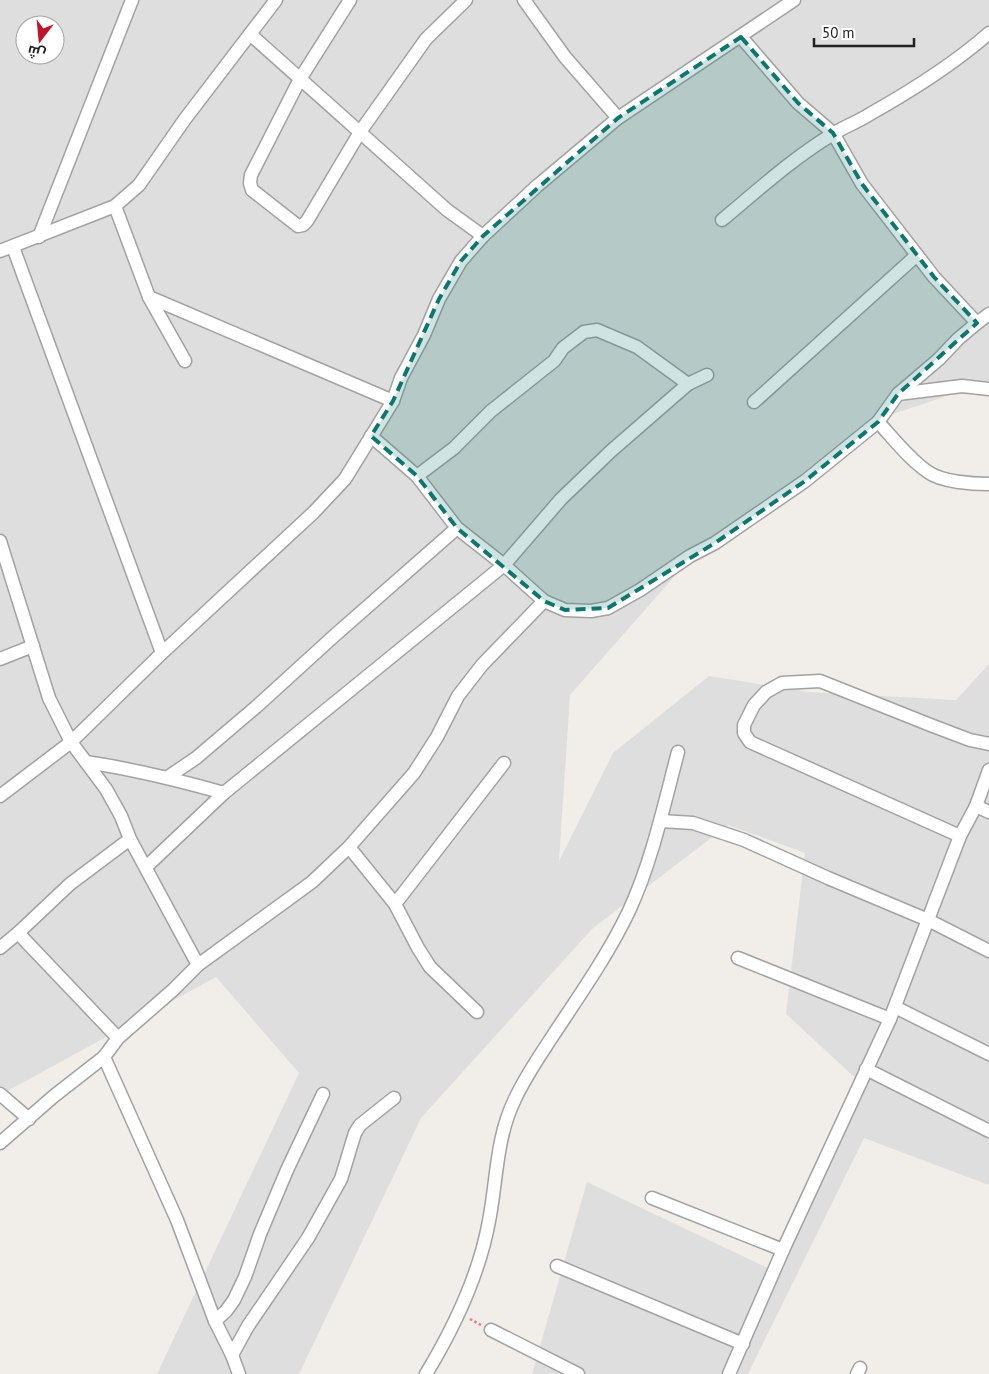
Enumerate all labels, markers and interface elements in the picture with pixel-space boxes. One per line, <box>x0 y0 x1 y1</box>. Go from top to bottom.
north arrow <box>15 15 65 65</box>
scale bar <box>814 15 914 47</box>
text: 50 m <box>822 23 855 42</box>
text: ش <box>25 41 48 64</box>

